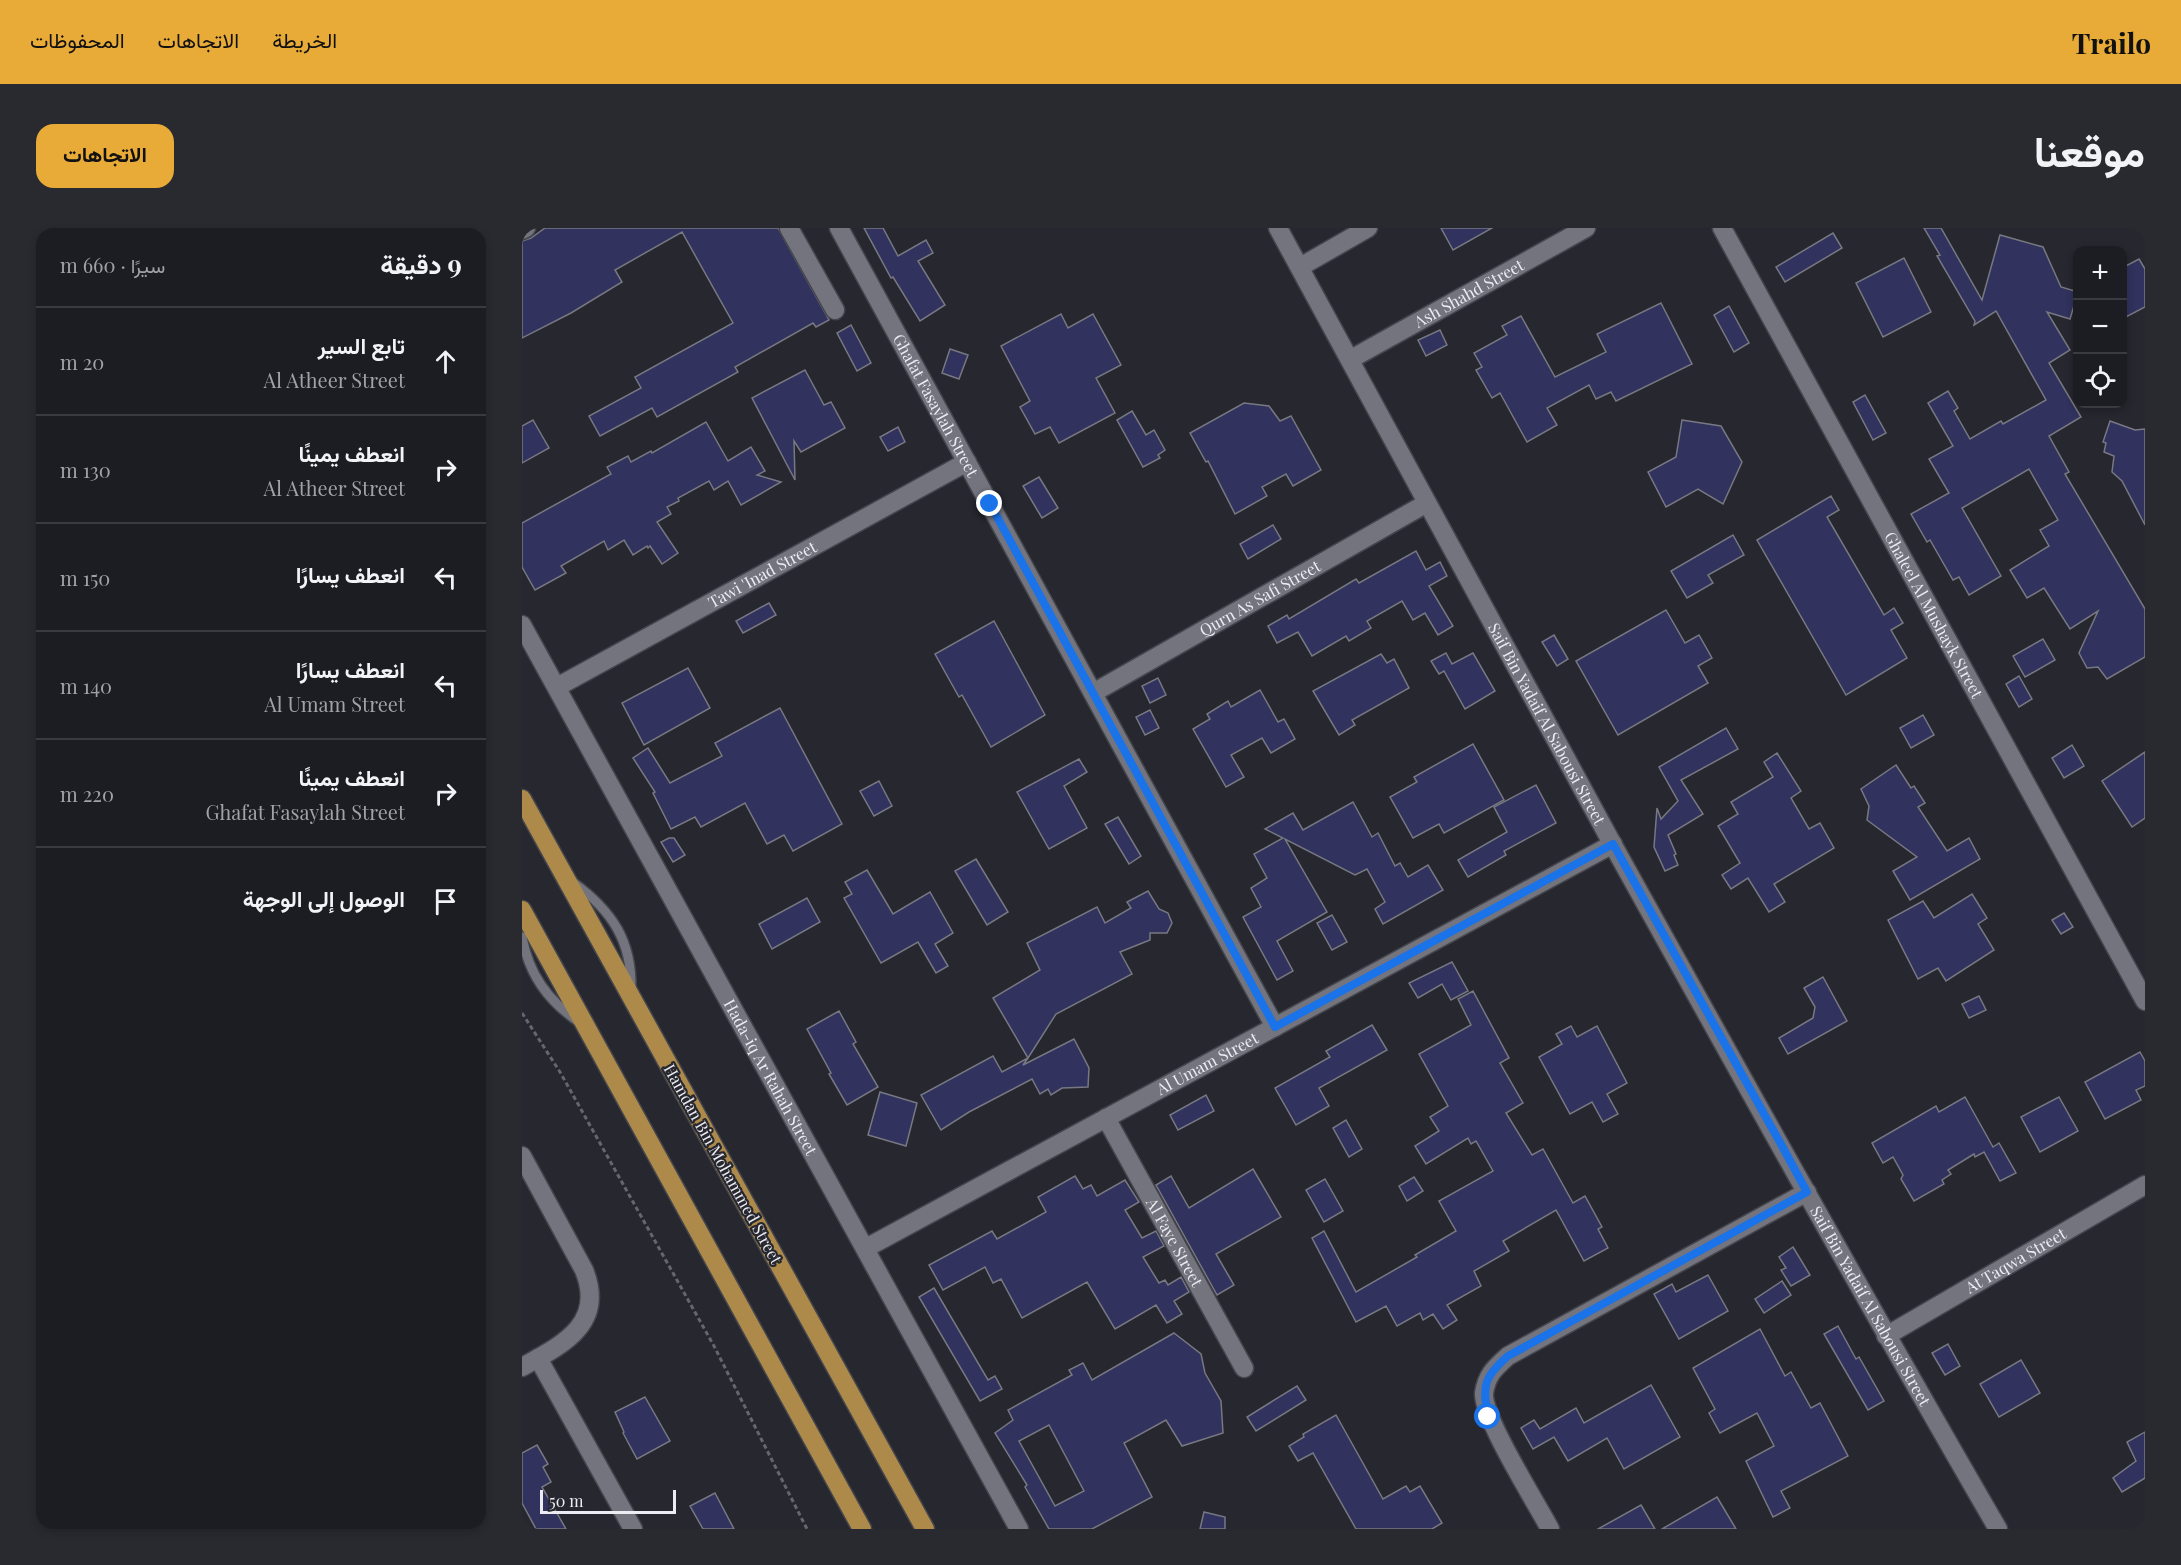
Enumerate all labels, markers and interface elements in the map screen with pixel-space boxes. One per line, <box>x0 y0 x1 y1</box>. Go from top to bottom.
text: Trailo <box>2072 24 2151 61</box>
text: المحفوظات <box>30 25 125 53</box>
text: الاتجاهات <box>158 25 239 53</box>
text: الخريطة <box>272 25 337 53</box>
text: موقعنا <box>2034 122 2145 178</box>
button: الاتجاهات <box>36 124 174 188</box>
text: 9 دقيقة <box>380 246 462 281</box>
map controls <box>2073 246 2127 408</box>
button: + <box>2073 246 2127 300</box>
text: سيرًا · 660 m <box>60 251 165 278</box>
street label: Ash Shahd Street <box>1409 254 1528 332</box>
button: − <box>2073 300 2127 354</box>
text: تابع السير <box>318 330 405 360</box>
street label: Ghafat Fasaylah Street <box>889 330 984 481</box>
icon: ahead <box>429 345 462 378</box>
text: 20 m <box>60 348 104 375</box>
button: locate <box>2073 354 2127 408</box>
text: Al Atheer Street <box>264 366 405 393</box>
text: انعطف يمينًا <box>298 438 405 468</box>
icon: right <box>429 453 462 486</box>
text: 130 m <box>60 456 111 483</box>
text: Al Atheer Street <box>264 474 405 501</box>
route end <box>976 490 1002 516</box>
street label: Ghaleel Al Mushayk Street <box>1880 528 1988 702</box>
street label: Tawi 'Inad Street <box>704 536 820 612</box>
street label: Qurn As Safi Street <box>1195 555 1324 640</box>
text: انعطف يسارًا <box>296 559 405 589</box>
icon: left <box>429 561 462 594</box>
text: 150 m <box>60 564 110 591</box>
street label: Saif Bin Yadaif Al Sabousi Street <box>1484 619 1611 828</box>
text: انعطف يسارًا <box>296 654 405 684</box>
icon: left <box>429 669 462 702</box>
text: 140 m <box>60 672 112 699</box>
text: Al Umam Street <box>264 690 405 717</box>
text: انعطف يمينًا <box>298 762 405 792</box>
icon: right <box>429 777 462 810</box>
text: 220 m <box>60 780 114 807</box>
text: Ghafat Fasaylah Street <box>205 798 405 825</box>
text: الوصول إلى الوجهة <box>243 883 405 913</box>
icon: arrive <box>429 885 462 918</box>
street label: Hada-iq Ar Rahah Street <box>720 995 823 1159</box>
street label: Al Umam Street <box>1152 1027 1262 1100</box>
street label: Hamdan Bin Mohammed Street <box>660 1060 787 1268</box>
street label: Al Faye Street <box>1142 1193 1208 1291</box>
street label: Saif Bin Yadaif Al Sabousi Street <box>1806 1202 1936 1410</box>
street label: At Taqwa Street <box>1960 1222 2070 1298</box>
route start <box>1474 1403 1500 1429</box>
scale bar <box>540 1487 676 1514</box>
text: 50 m <box>549 1490 583 1511</box>

